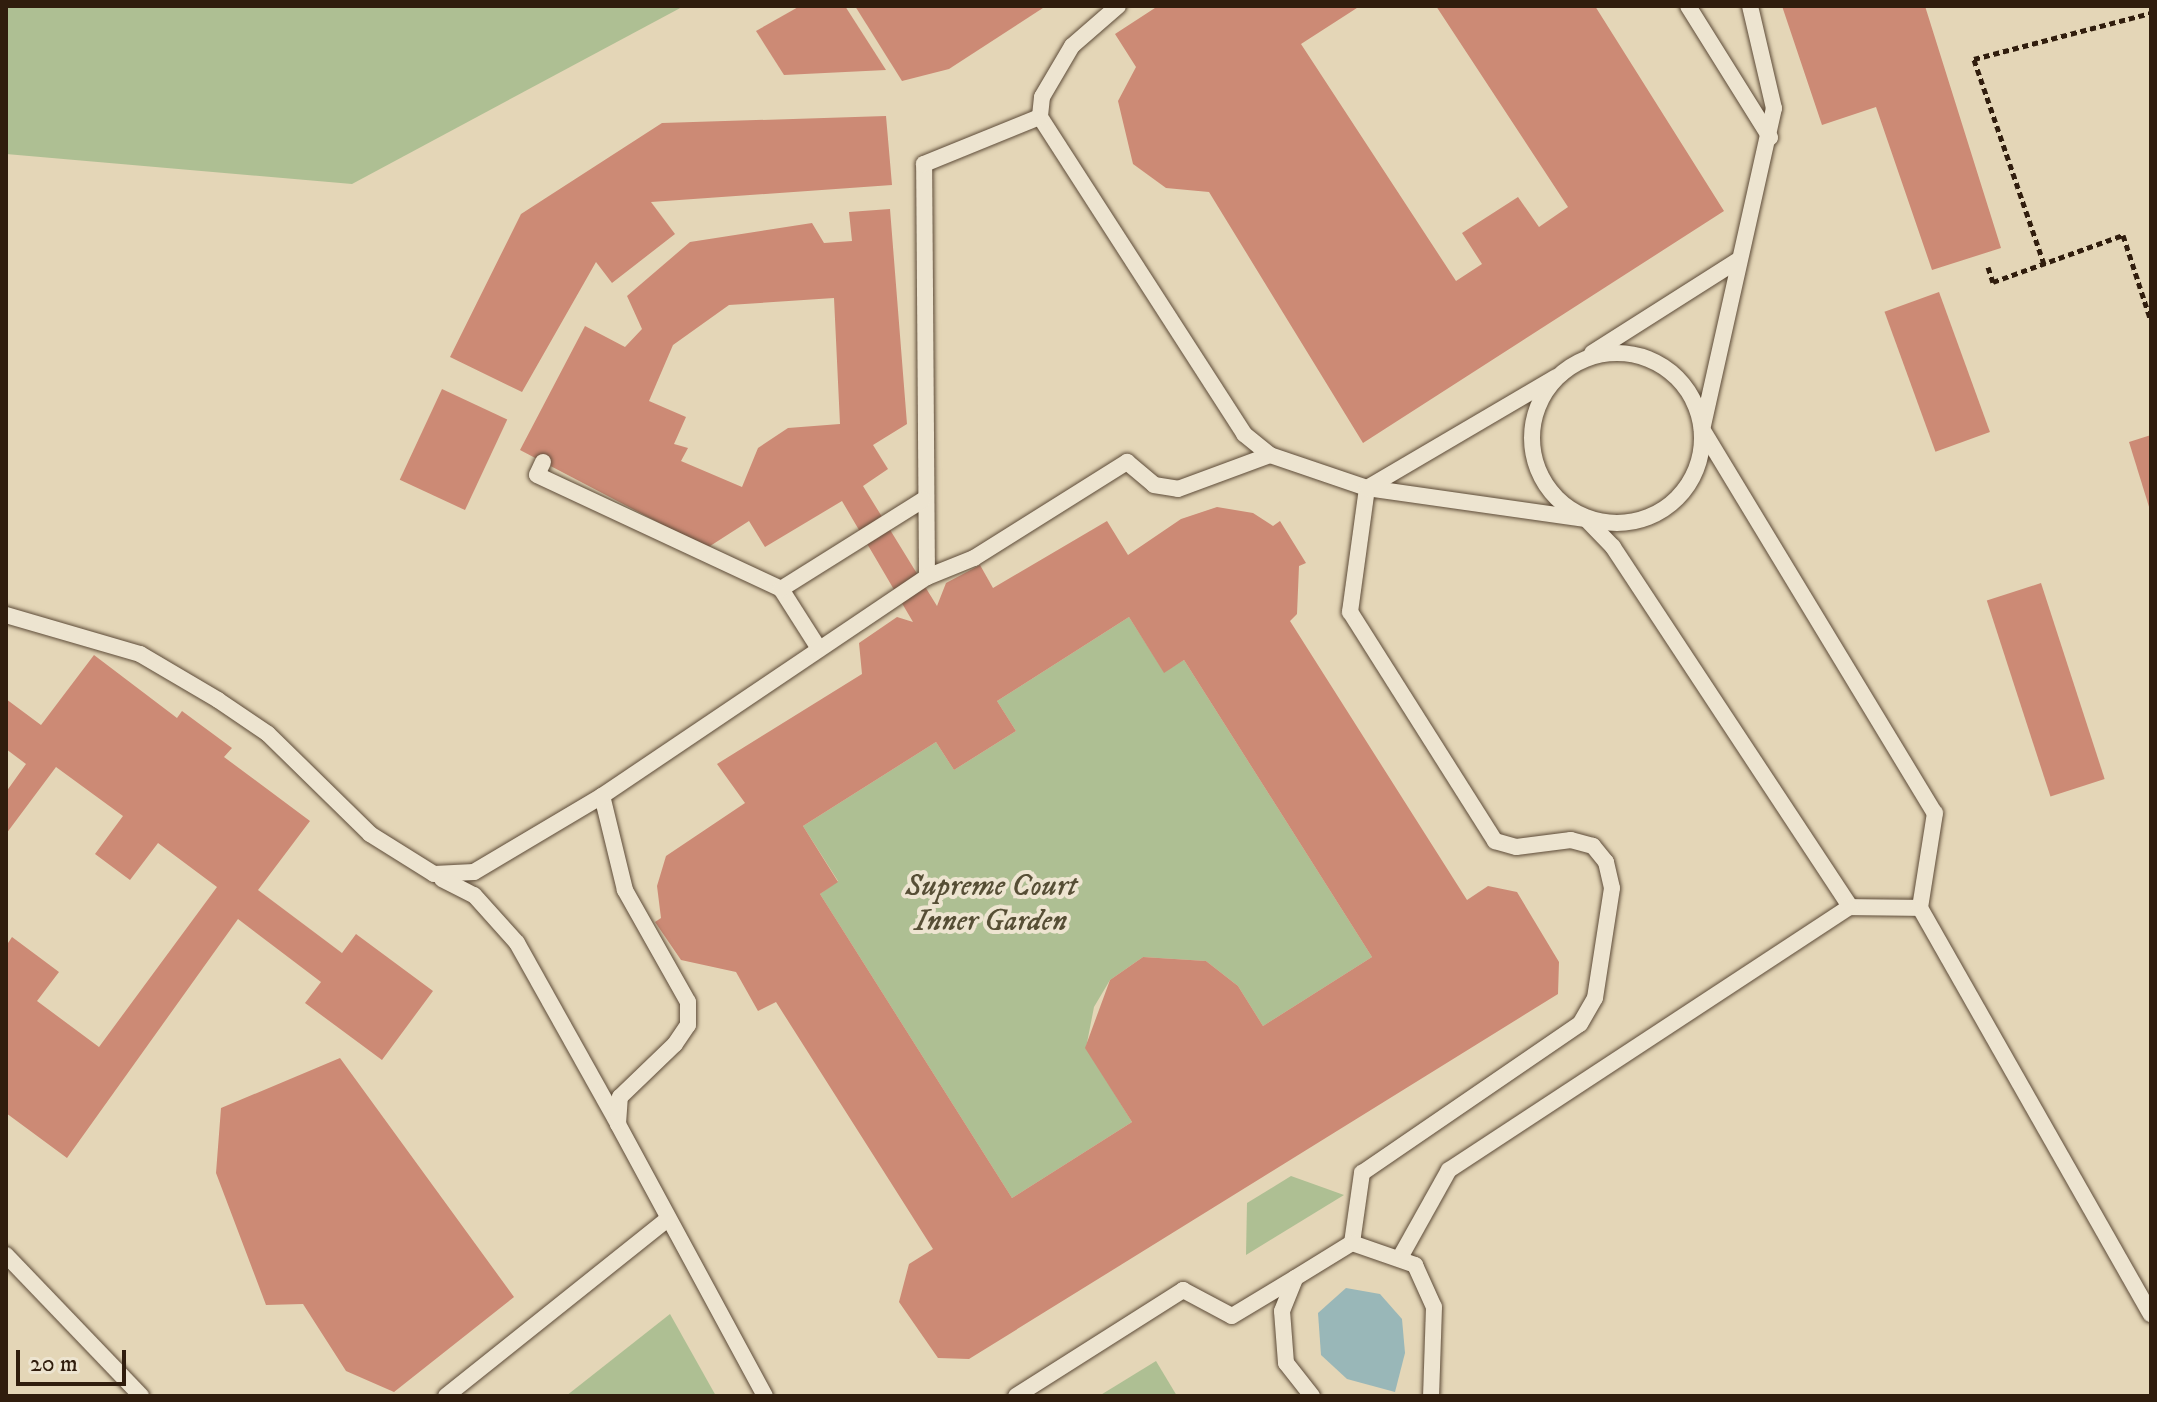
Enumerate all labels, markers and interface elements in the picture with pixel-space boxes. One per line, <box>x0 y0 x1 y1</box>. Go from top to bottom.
park label: Supreme Court Inner Garden <box>905 869 1077 940</box>
scale bar <box>20 1334 130 1384</box>
text: 20 m <box>30 1349 78 1379</box>

